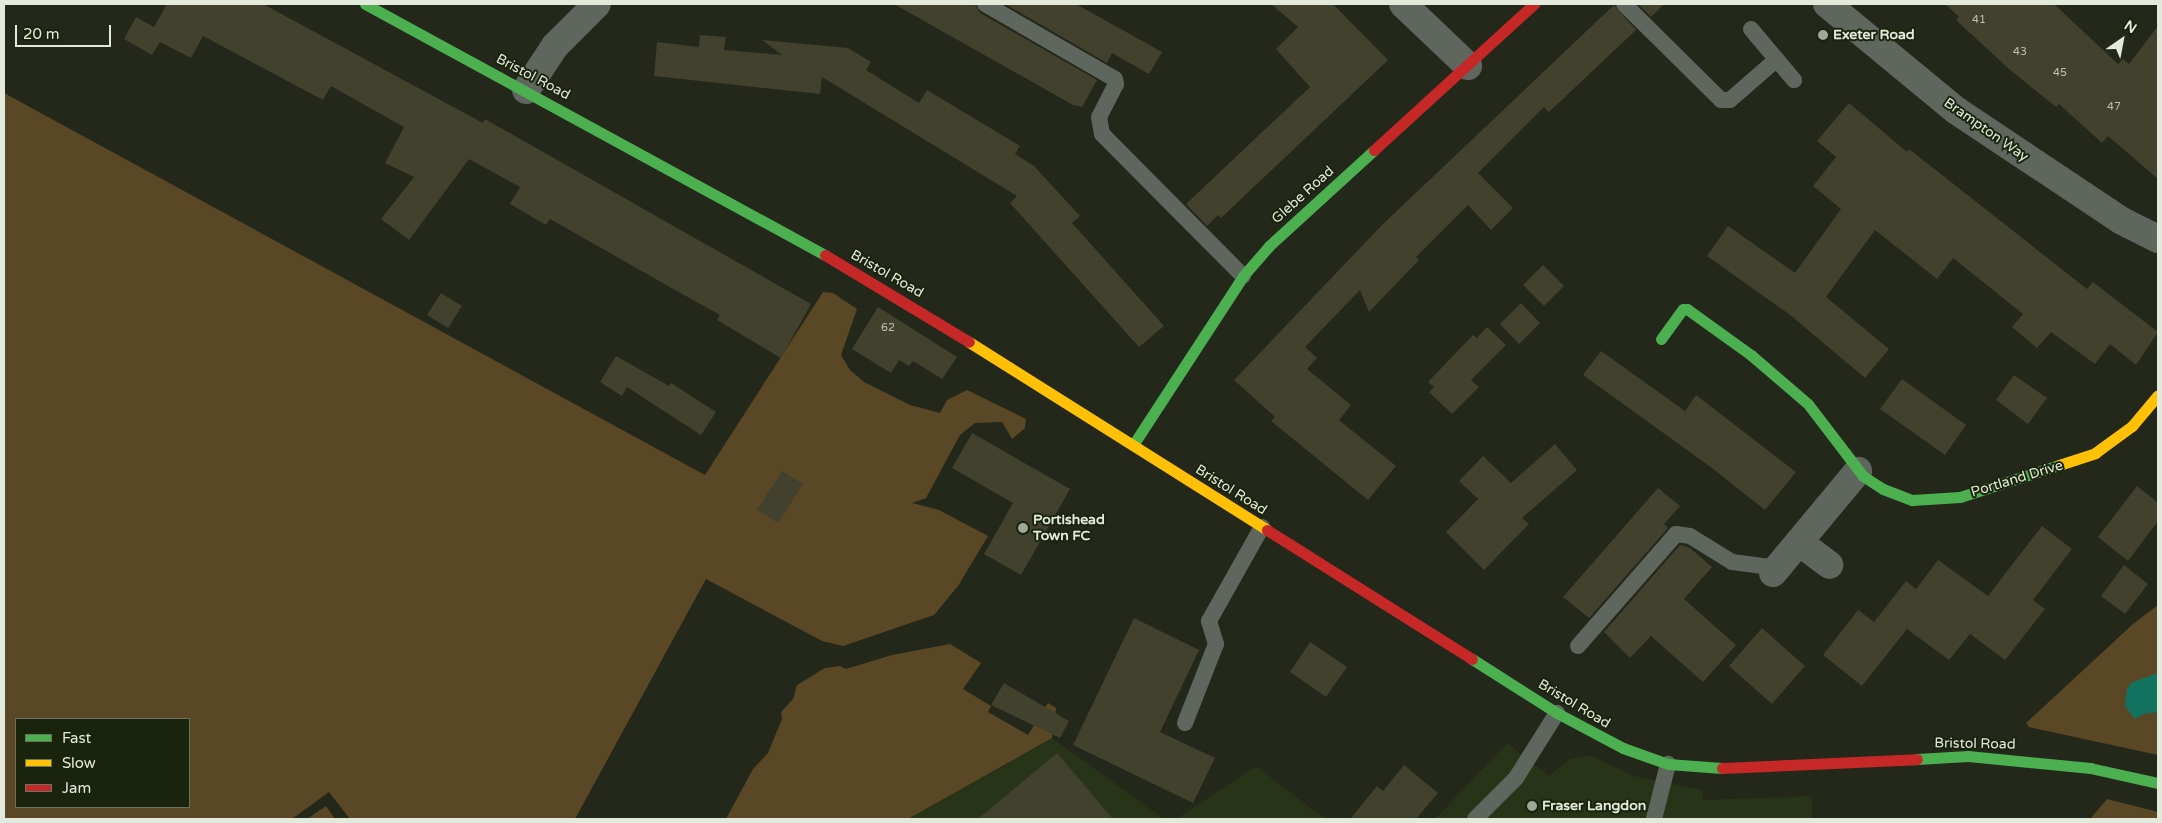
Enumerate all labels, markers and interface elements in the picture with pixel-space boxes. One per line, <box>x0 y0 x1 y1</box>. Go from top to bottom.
house number: 41 <box>1972 13 1986 27</box>
scale bar <box>18 15 114 47</box>
north arrow <box>2097 15 2147 65</box>
text: N <box>2121 17 2140 37</box>
text: 20 m <box>23 25 60 43</box>
place label: Exeter Road <box>1833 27 1915 43</box>
marker: Exeter Road <box>1817 29 1829 41</box>
house number: 43 <box>2013 45 2027 59</box>
street label: Bristol Road <box>493 51 573 103</box>
house number: 45 <box>2053 66 2067 80</box>
street label: Brampton Way <box>1941 95 2031 165</box>
house number: 47 <box>2107 100 2121 114</box>
street label: Glebe Road <box>1269 163 1337 227</box>
street label: Bristol Road <box>848 246 926 302</box>
house number: 62 <box>881 321 895 335</box>
street label: Portland Drive <box>1969 457 2065 501</box>
street label: Bristol Road <box>1192 461 1270 519</box>
place label: Portishead Town FC <box>1033 512 1105 544</box>
marker: Portishead Town FC <box>1017 522 1029 534</box>
street label: Bristol Road <box>1535 676 1613 732</box>
legend <box>15 718 190 808</box>
text: Fast <box>62 729 91 747</box>
street label: Bristol Road <box>1934 735 2016 753</box>
text: Slow <box>62 754 96 772</box>
text: Jam <box>62 779 91 797</box>
place label: Fraser Langdon <box>1542 798 1646 814</box>
marker: Fraser Langdon <box>1526 800 1538 812</box>

